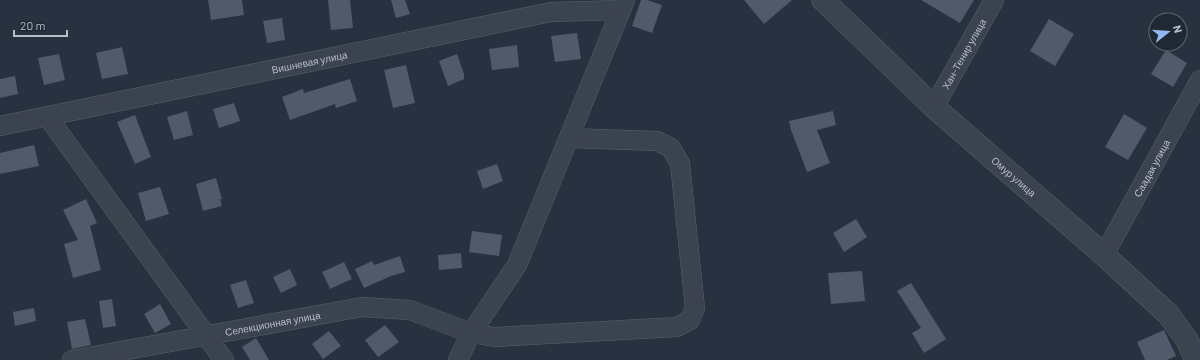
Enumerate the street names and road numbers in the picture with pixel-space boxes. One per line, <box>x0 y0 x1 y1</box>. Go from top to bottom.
street label: Хан-Тенир улица <box>939 16 989 91</box>
street label: Вишневая улица <box>270 48 349 76</box>
street label: Саадак улица <box>1131 137 1172 199</box>
street label: Омур улица <box>989 154 1039 199</box>
street label: Селекционная улица <box>224 309 322 338</box>

